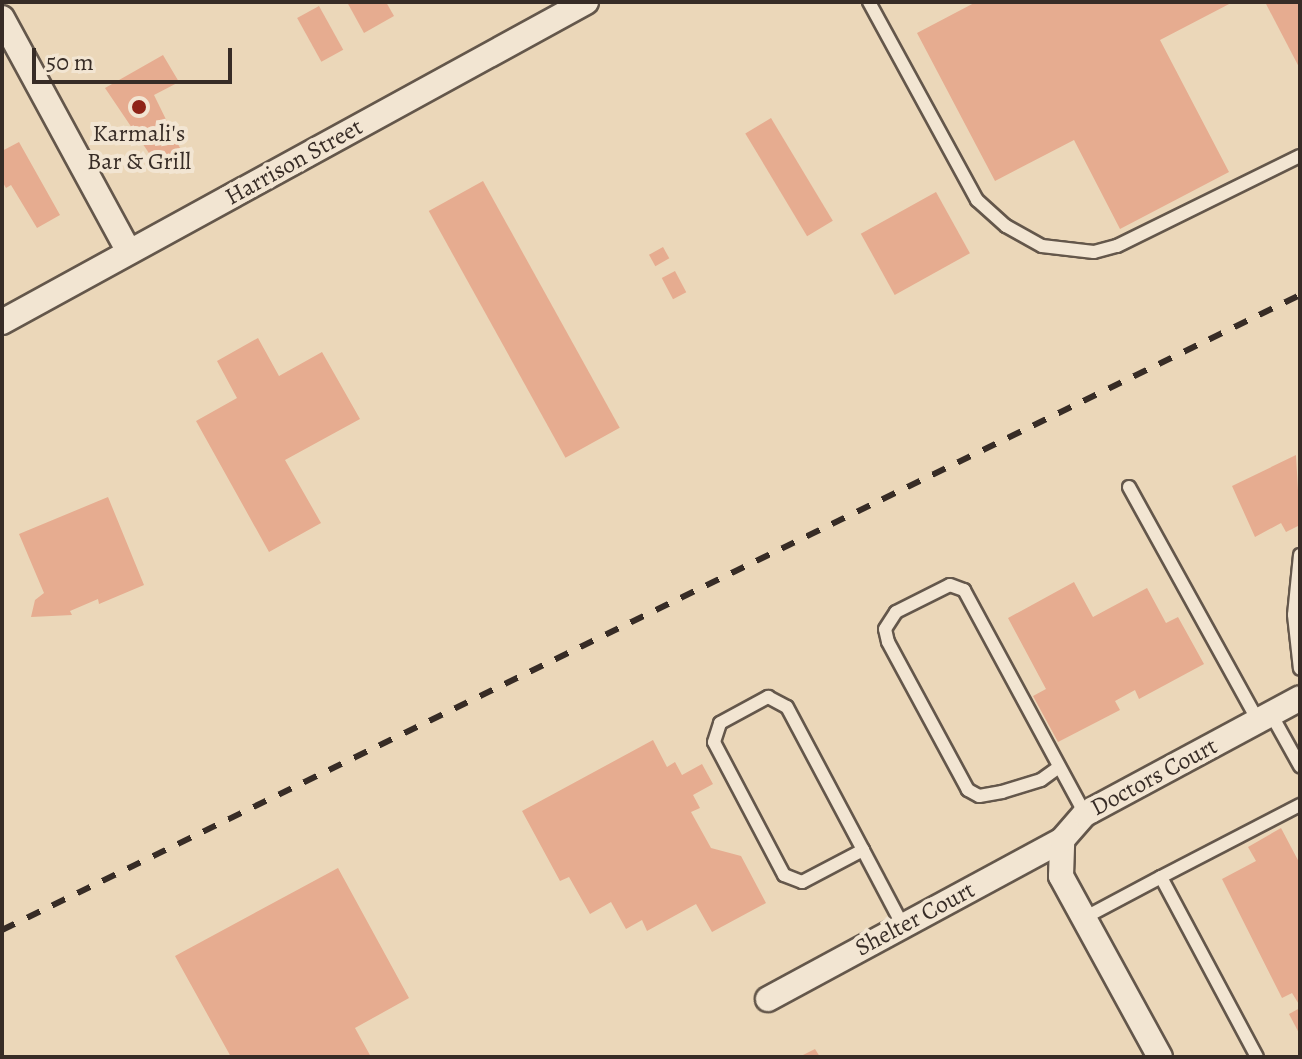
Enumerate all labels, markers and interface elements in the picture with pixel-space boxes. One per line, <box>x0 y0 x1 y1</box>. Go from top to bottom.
scale bar <box>36 32 236 82</box>
text: 50 m <box>46 46 94 78</box>
marker: Karmali's Bar & Grill <box>130 98 148 116</box>
street label: Harrison Street <box>220 112 368 212</box>
place label: Karmali's Bar & Grill <box>87 120 191 176</box>
street label: Doctors Court <box>1086 732 1222 822</box>
street label: Shelter Court <box>850 876 980 962</box>

